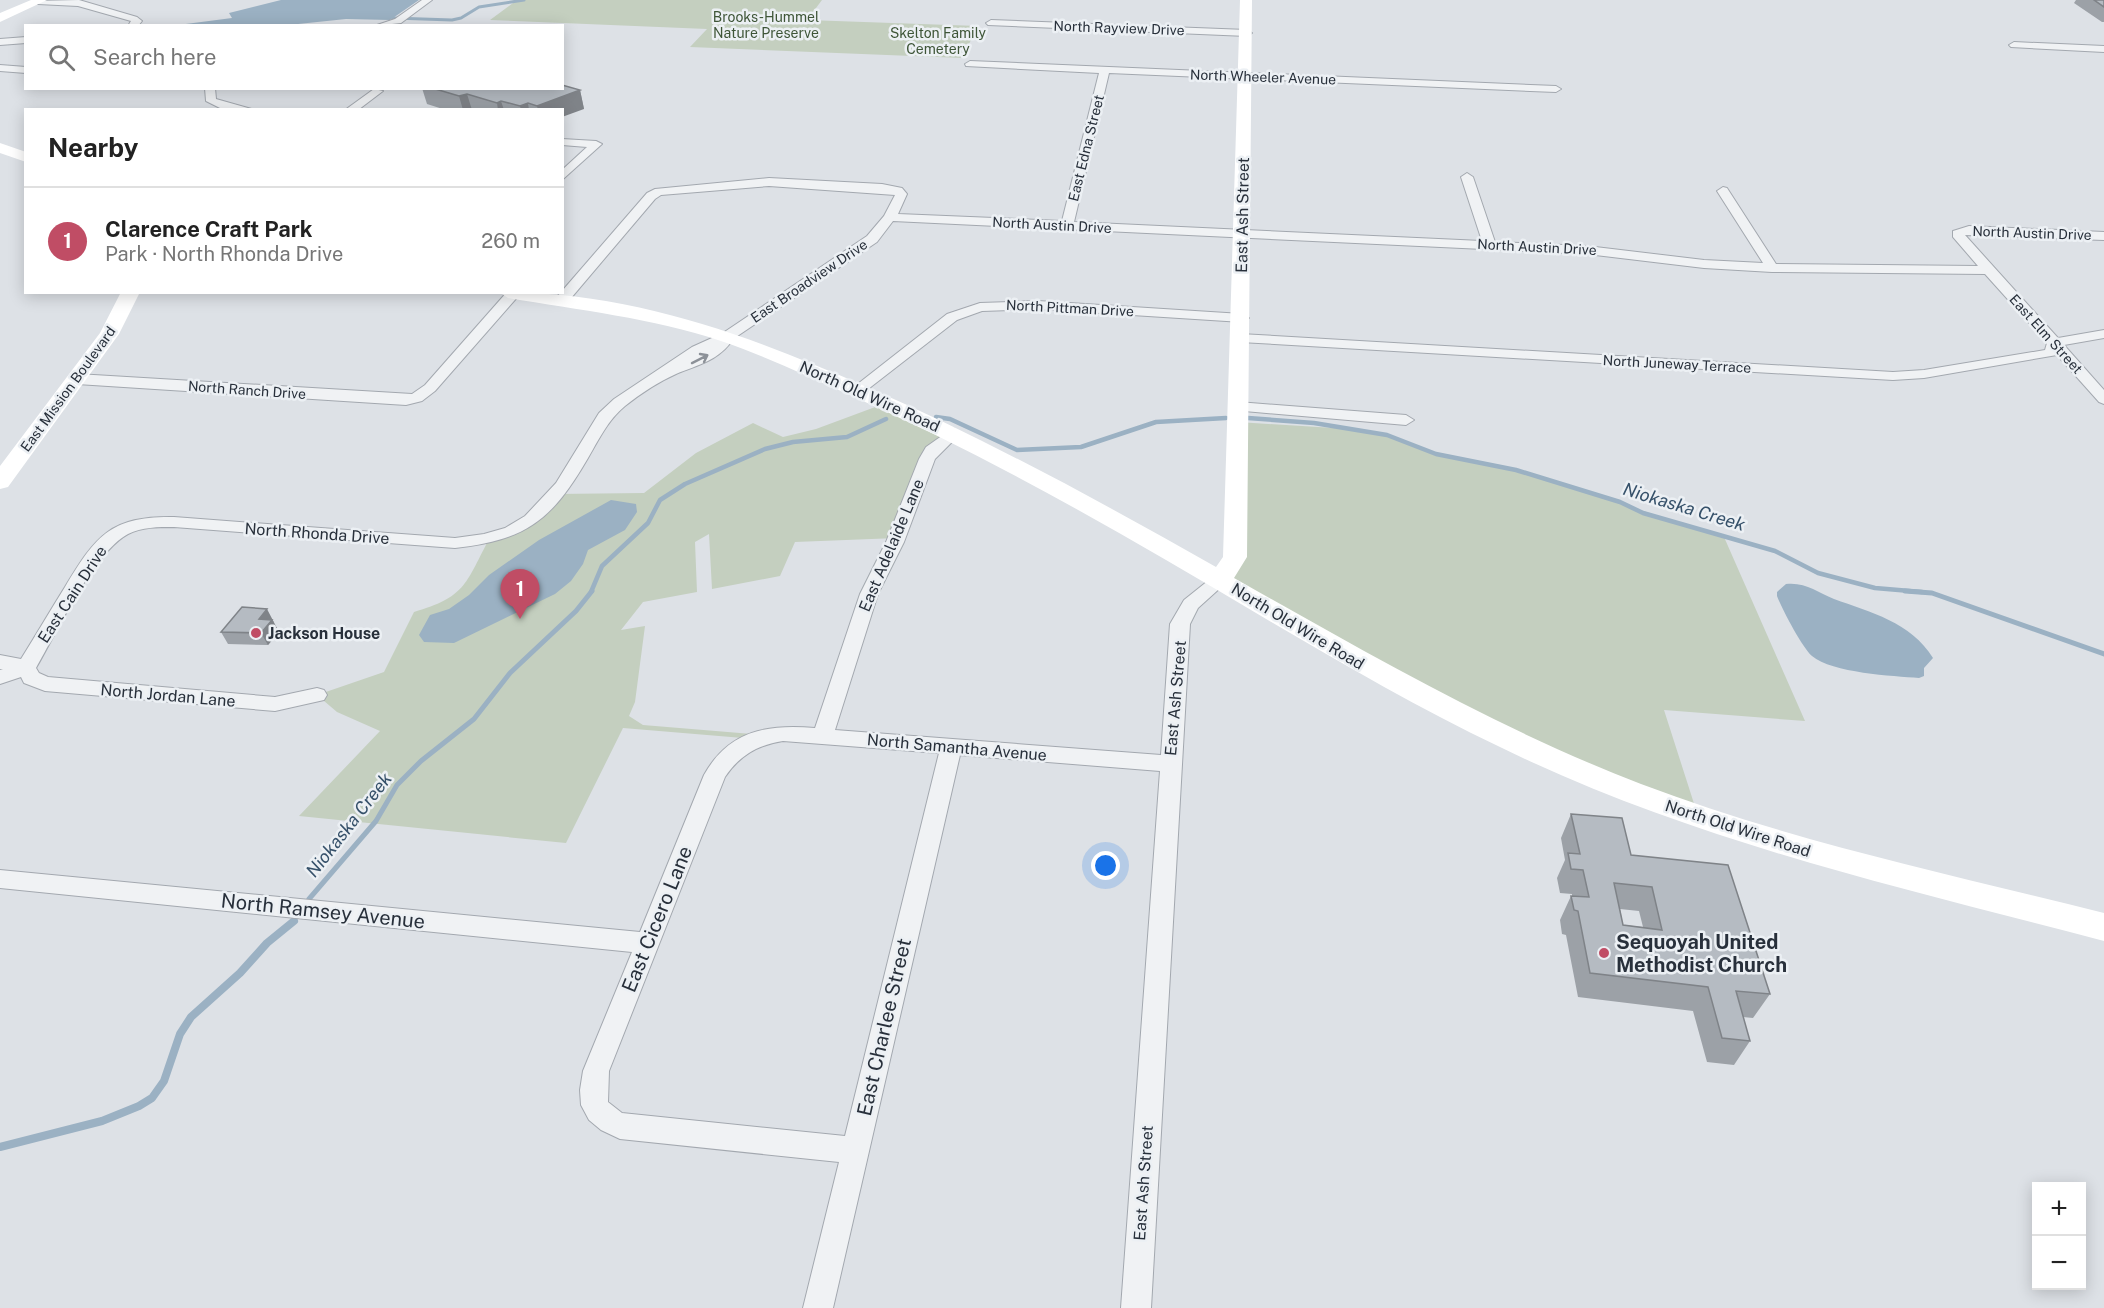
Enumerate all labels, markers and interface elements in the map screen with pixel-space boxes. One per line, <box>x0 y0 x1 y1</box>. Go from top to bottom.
park label: Brooks-Hummel Nature Preserve <box>713 9 819 41</box>
street label: North Rayview Drive <box>1053 18 1185 38</box>
search box <box>24 24 564 90</box>
park label: Skelton Family Cemetery <box>890 25 987 57</box>
icon: search <box>45 41 78 74</box>
text: Search here <box>93 44 217 70</box>
street label: North Wheeler Avenue <box>1190 66 1336 88</box>
street label: East Edna Street <box>1065 93 1107 203</box>
text: Nearby <box>48 132 138 163</box>
street label: East Ash Street <box>1232 157 1253 273</box>
street label: North Austin Drive <box>992 214 1112 236</box>
text: Clarence Craft Park <box>105 216 313 242</box>
street label: North Austin Drive <box>1972 223 2092 243</box>
text: 1 <box>63 229 72 253</box>
text: 260 m <box>481 229 540 253</box>
street label: East Broadview Drive <box>748 236 870 326</box>
street label: North Austin Drive <box>1477 236 1597 258</box>
text: Park · North Rhonda Drive <box>105 242 343 266</box>
street label: East Elm Street <box>2006 291 2086 377</box>
street label: North Pittman Drive <box>1006 297 1134 319</box>
street label: East Mission Boulevard <box>17 323 119 455</box>
one-way arrow <box>691 352 709 364</box>
street label: North Juneway Terrace <box>1602 352 1752 376</box>
street label: North Old Wire Road <box>797 357 943 436</box>
street label: North Ranch Drive <box>187 378 307 402</box>
street label: East Adelaide Lane <box>855 476 928 614</box>
water label: Niokaska Creek <box>1621 478 1748 535</box>
street label: North Rhonda Drive <box>244 519 390 548</box>
street label: East Cain Drive <box>34 542 111 646</box>
pin: 1 <box>500 570 540 619</box>
street label: North Old Wire Road <box>1228 579 1368 674</box>
place label: Jackson House <box>268 624 380 643</box>
marker: Jackson House <box>249 626 263 640</box>
street label: East Ash Street <box>1161 640 1190 756</box>
street label: North Jordan Lane <box>100 680 236 711</box>
street label: North Samantha Avenue <box>866 730 1048 765</box>
water label: Niokaska Creek <box>301 768 396 881</box>
street label: North Old Wire Road <box>1663 796 1813 861</box>
street label: East Cicero Lane <box>617 842 697 996</box>
your location <box>1091 851 1120 880</box>
street label: North Ramsey Avenue <box>220 888 426 934</box>
place label: Sequoyah United Methodist Church <box>1616 930 1787 977</box>
street label: East Charlee Street <box>852 936 916 1118</box>
marker: Sequoyah United Methodist Church <box>1597 946 1611 960</box>
street label: East Ash Street <box>1130 1125 1157 1241</box>
map controls <box>2032 1182 2086 1290</box>
button: + <box>2032 1182 2086 1236</box>
button: − <box>2032 1236 2086 1290</box>

